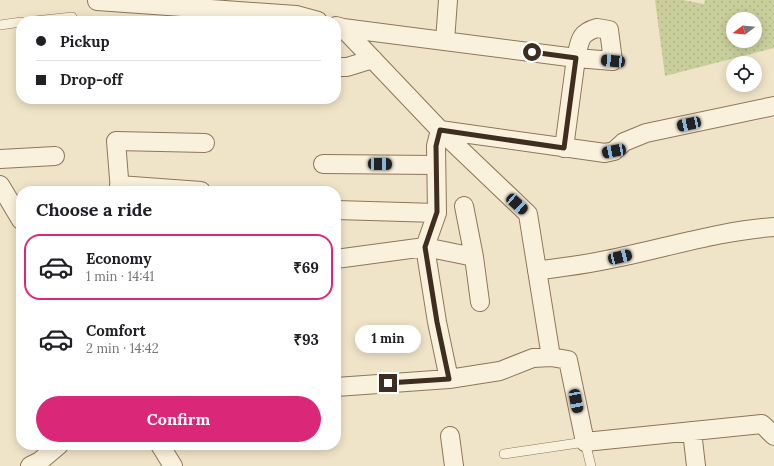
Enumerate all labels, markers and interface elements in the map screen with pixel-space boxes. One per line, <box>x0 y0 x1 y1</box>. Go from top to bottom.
north arrow <box>726 12 762 48</box>
map controls <box>726 12 762 92</box>
text: Pickup <box>60 32 109 51</box>
route start <box>523 43 541 61</box>
car <box>601 54 625 68</box>
button: locate <box>726 56 762 92</box>
text: Drop-off <box>60 70 122 89</box>
car <box>676 116 702 132</box>
car <box>601 143 627 159</box>
car <box>368 158 392 170</box>
car <box>504 192 530 216</box>
text: Choose a ride <box>36 198 152 221</box>
car <box>607 248 633 266</box>
icon: car <box>38 249 74 285</box>
text: Economy <box>86 249 151 268</box>
text: ₹69 <box>293 258 319 277</box>
text: 1 min · 14:41 <box>86 268 154 285</box>
icon: car <box>38 321 74 357</box>
text: Comfort <box>86 321 146 340</box>
callout: 1 min <box>355 325 421 353</box>
text: ₹93 <box>293 330 319 349</box>
text: 1 min <box>371 330 405 347</box>
text: 2 min · 14:42 <box>86 340 159 357</box>
route end <box>379 374 397 392</box>
car <box>568 388 584 414</box>
button: Confirm <box>36 396 321 442</box>

